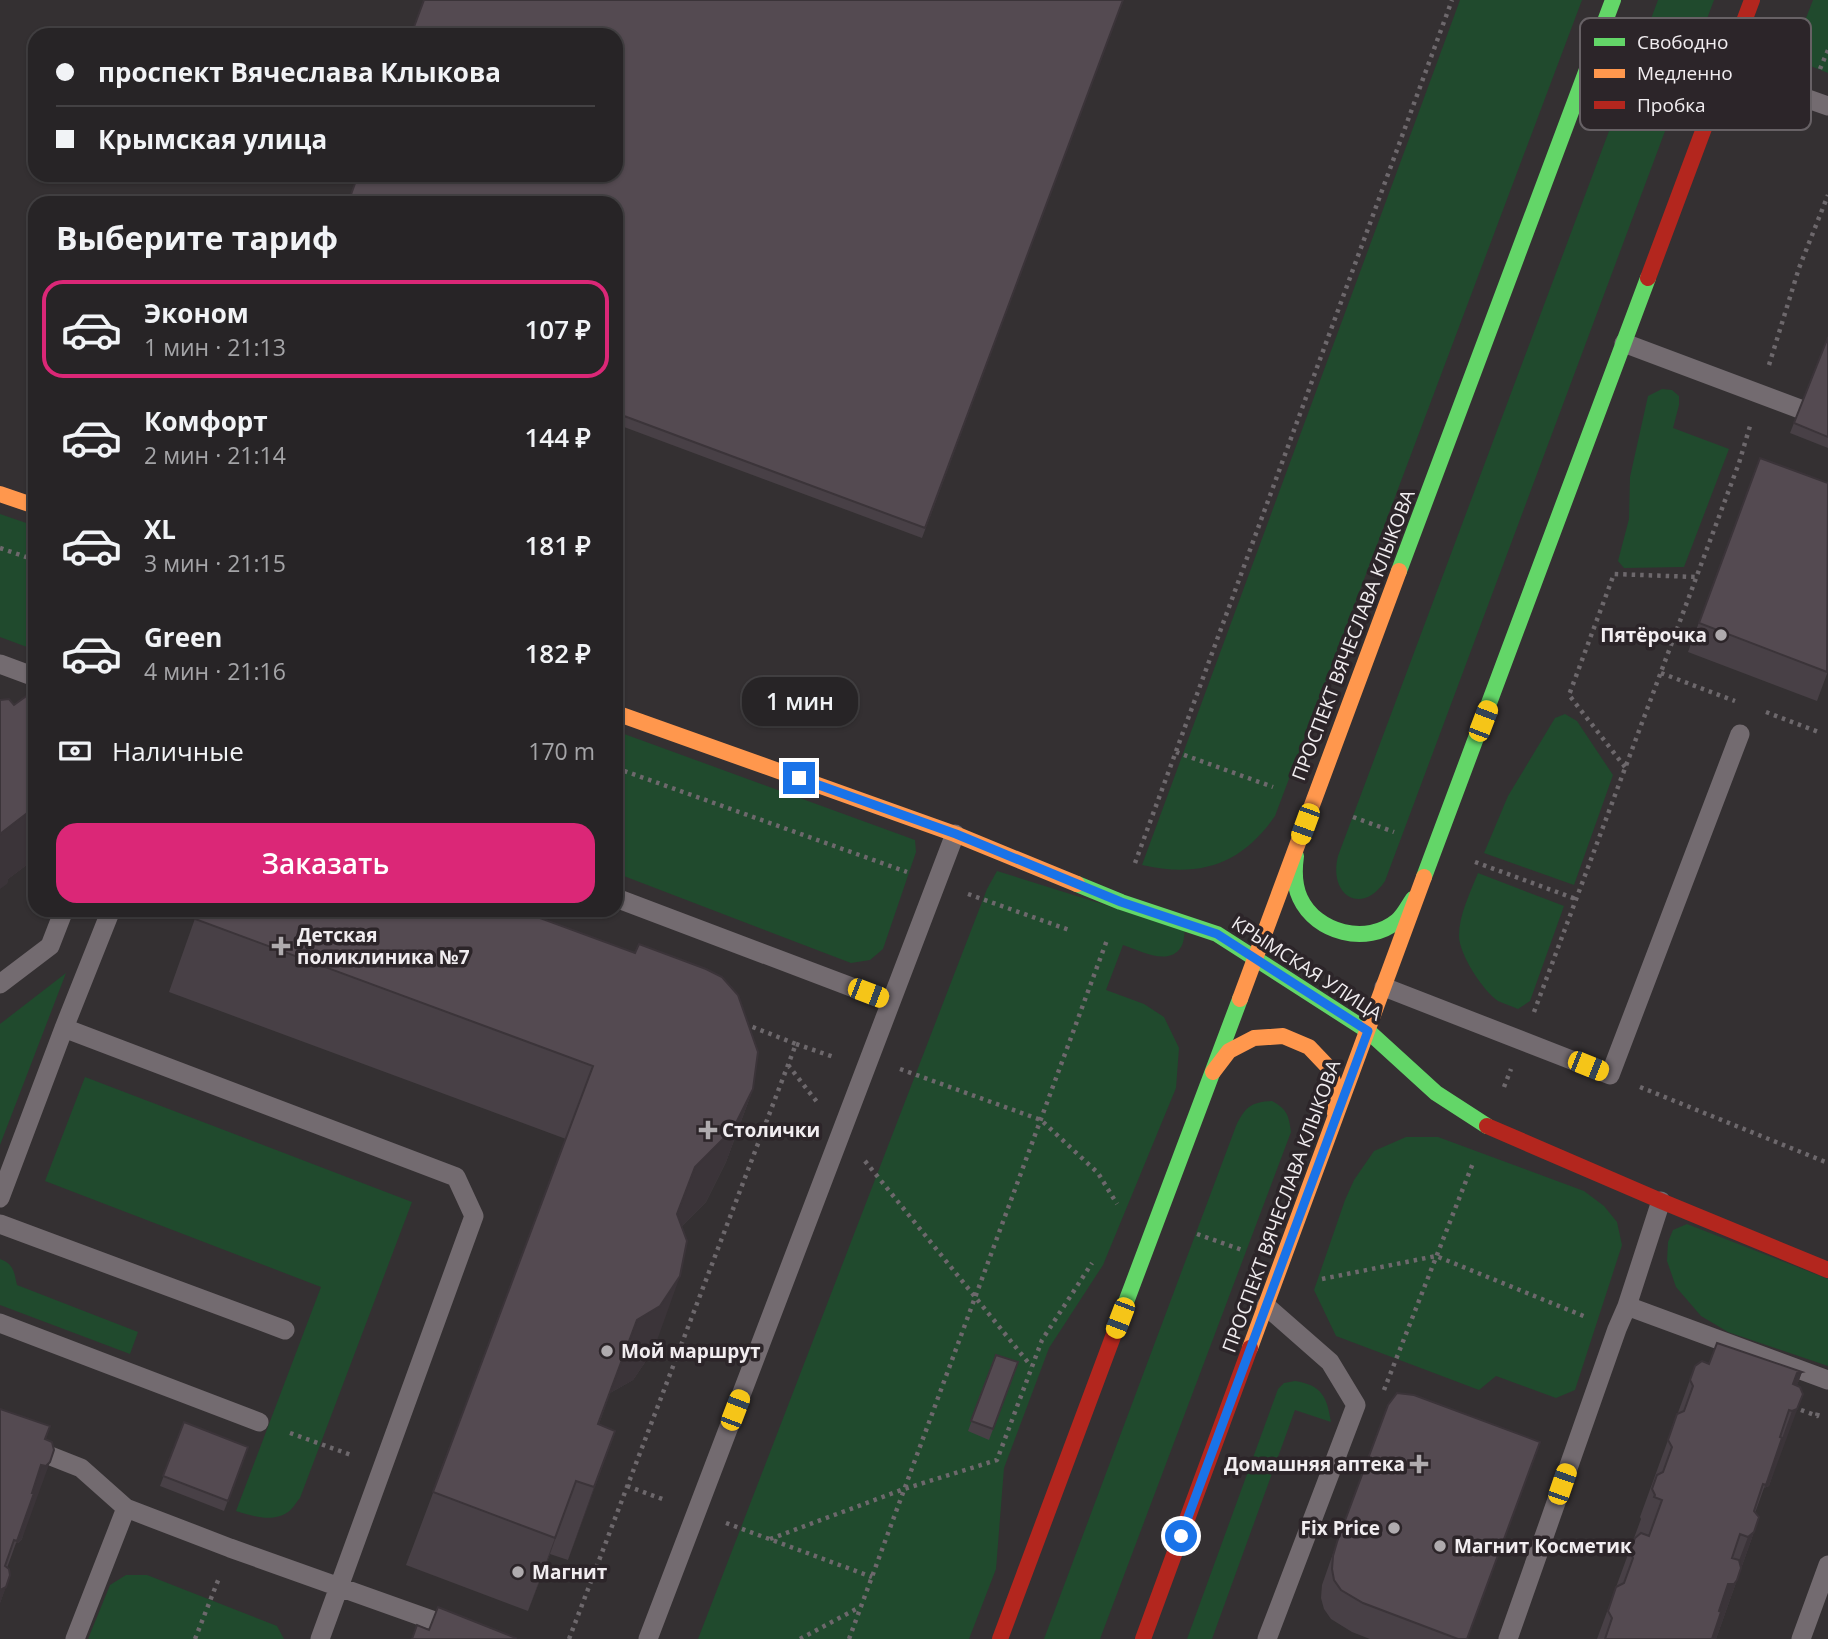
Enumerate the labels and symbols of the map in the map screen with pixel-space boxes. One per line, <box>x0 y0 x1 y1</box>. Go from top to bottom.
legend <box>1580 18 1811 130</box>
text: Свободно <box>1637 29 1728 55</box>
text: Медленно <box>1637 60 1733 86</box>
text: Пробка <box>1637 92 1706 118</box>
street label: ПРОСПЕКТ ВЯЧЕСЛАВА КЛЫКОВА <box>1285 486 1421 784</box>
place label: Пятёрочка <box>1600 622 1707 648</box>
marker: Пятёрочка <box>1713 627 1729 643</box>
callout: 1 мин <box>741 676 857 726</box>
car <box>1466 698 1501 744</box>
route end <box>783 762 815 794</box>
car <box>1288 801 1323 847</box>
street label: КРЫМСКАЯ УЛИЦА <box>1227 910 1387 1026</box>
place label: Детская поликлиника №7 <box>297 922 470 970</box>
marker: Детская поликлиника №7 <box>271 936 291 956</box>
car <box>845 976 892 1010</box>
car <box>1565 1048 1612 1084</box>
street label: ПРОСПЕКТ ВЯЧЕСЛАВА КЛЫКОВА <box>1216 1056 1346 1356</box>
place label: Столички <box>722 1117 820 1143</box>
marker: Столички <box>700 1122 716 1138</box>
car <box>1103 1295 1138 1341</box>
place label: Мой маршрут <box>621 1338 761 1364</box>
marker: Мой маршрут <box>599 1343 615 1359</box>
car <box>718 1387 753 1433</box>
place label: Домашняя аптека <box>1224 1451 1405 1477</box>
marker: Домашняя аптека <box>1411 1456 1427 1472</box>
car <box>1546 1461 1579 1507</box>
place label: Fix Price <box>1301 1515 1380 1541</box>
route start <box>1165 1520 1197 1552</box>
marker: Fix Price <box>1386 1520 1402 1536</box>
place label: Магнит Косметик <box>1454 1533 1632 1559</box>
marker: Магнит Косметик <box>1432 1538 1448 1554</box>
place label: Магнит <box>532 1559 608 1585</box>
marker: Магнит <box>510 1564 526 1580</box>

